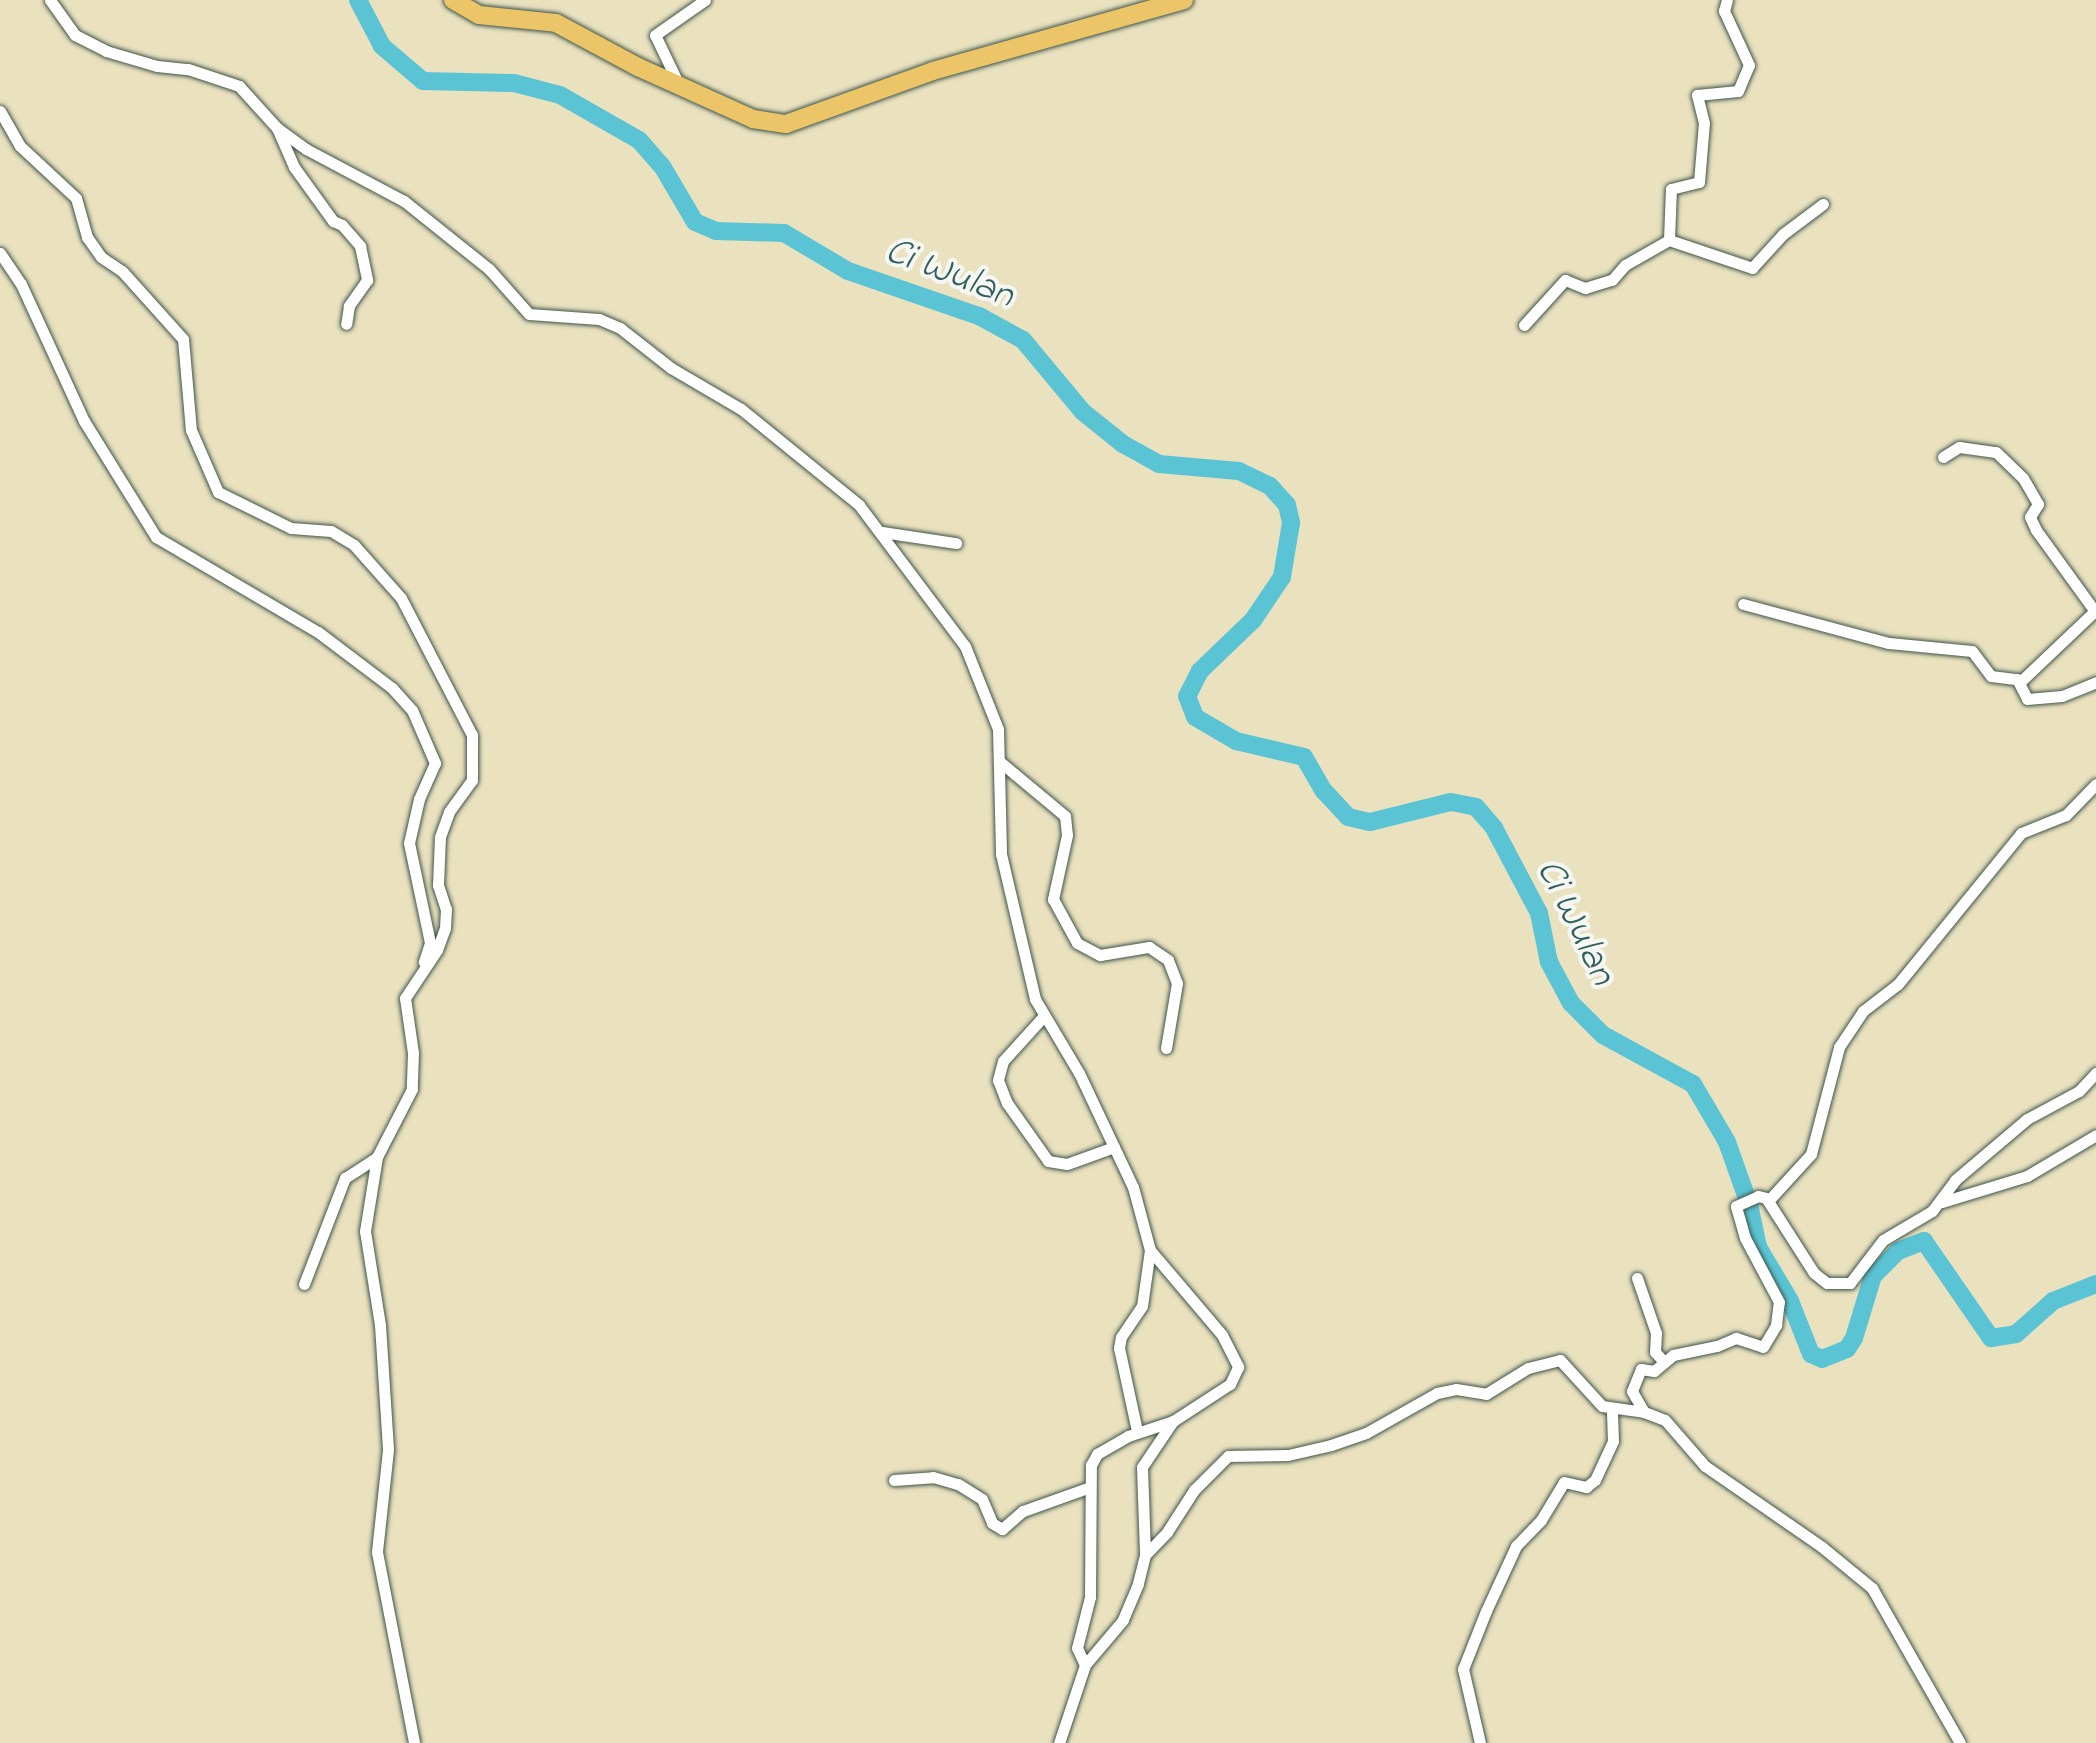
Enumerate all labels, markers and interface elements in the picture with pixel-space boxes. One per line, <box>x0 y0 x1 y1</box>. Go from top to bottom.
water label: Ci Wulan <box>878 230 1020 320</box>
water label: Ci Wulan <box>1524 853 1624 993</box>

